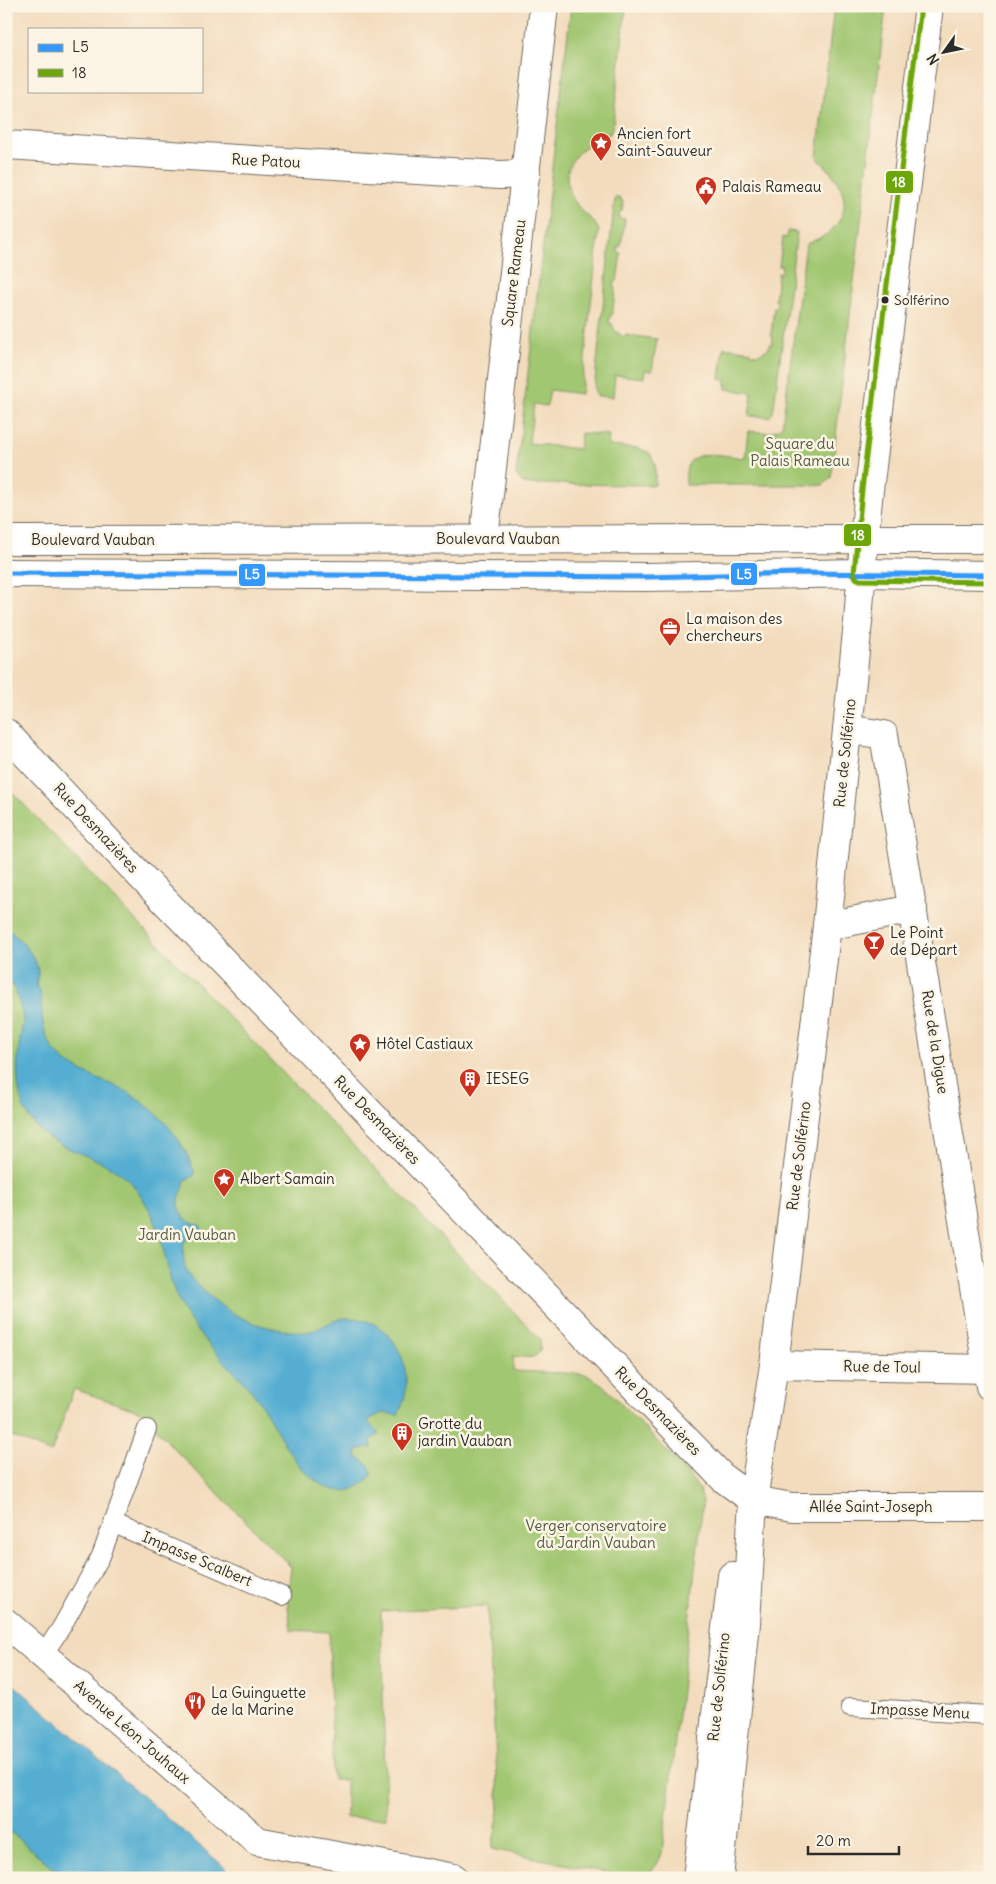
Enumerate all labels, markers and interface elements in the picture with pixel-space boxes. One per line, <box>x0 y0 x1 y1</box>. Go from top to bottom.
legend <box>28 28 202 92</box>
north arrow <box>918 28 968 78</box>
text: L5 <box>72 37 89 56</box>
text: N <box>923 50 943 68</box>
text: 18 <box>72 63 87 82</box>
place label: Ancien fort Saint-Sauveur <box>617 124 712 160</box>
place icon: Ancien fort Saint-Sauveur <box>589 131 613 162</box>
street label: Rue Patou <box>231 149 301 172</box>
line badge: 18 <box>885 170 914 194</box>
text: 18 <box>892 173 906 191</box>
public building icon: Palais Rameau <box>694 175 718 206</box>
place label: Palais Rameau <box>722 177 822 196</box>
street label: Square Rameau <box>498 218 530 328</box>
place label: Solférino <box>894 291 950 309</box>
marker: Solférino <box>880 295 890 305</box>
park label: Square du Palais Rameau <box>750 434 850 470</box>
line badge: 18 <box>843 523 872 547</box>
text: 18 <box>851 526 865 544</box>
street label: Boulevard Vauban <box>436 529 560 548</box>
street label: Boulevard Vauban <box>31 530 155 549</box>
line badge: L5 <box>730 562 758 586</box>
line badge: L5 <box>238 563 266 587</box>
text: L5 <box>244 565 260 583</box>
text: L5 <box>736 565 752 583</box>
place label: La maison des chercheurs <box>686 609 783 645</box>
office icon: La maison des chercheurs <box>658 616 682 647</box>
street label: Rue de Solférino <box>829 697 860 808</box>
street label: Rue Desmazières <box>50 779 143 877</box>
place label: Le Point de Départ <box>890 923 957 959</box>
bar icon: Le Point de Départ <box>862 930 886 961</box>
street label: Rue de la Digue <box>918 989 953 1095</box>
place icon: Hôtel Castiaux <box>348 1032 372 1063</box>
place label: Hôtel Castiaux <box>376 1034 474 1053</box>
building icon: IESEG <box>458 1067 482 1098</box>
place label: IESEG <box>486 1069 529 1088</box>
street label: Rue Desmazières <box>330 1071 425 1168</box>
street label: Rue de Solférino <box>782 1100 815 1211</box>
place icon: Albert Samain <box>212 1167 236 1198</box>
place label: Albert Samain <box>240 1169 335 1188</box>
park label: Jardin Vauban <box>138 1225 236 1244</box>
street label: Rue de Toul <box>843 1356 921 1377</box>
street label: Rue Desmazières <box>611 1362 706 1459</box>
place label: Grotte du jardin Vauban <box>417 1414 512 1450</box>
building icon: Grotte du jardin Vauban <box>390 1421 414 1452</box>
street label: Allée Saint-Joseph <box>809 1497 933 1516</box>
park label: Verger conservatoire du Jardin Vauban <box>526 1516 667 1552</box>
street label: Impasse Scalbert <box>139 1527 255 1590</box>
street label: Rue de Solférino <box>703 1631 734 1742</box>
street label: Avenue Léon Jouhaux <box>70 1676 195 1788</box>
place label: La Guinguette de la Marine <box>211 1683 306 1719</box>
restaurant icon: La Guinguette de la Marine <box>183 1690 207 1721</box>
street label: Impasse Menu <box>870 1698 970 1723</box>
scale bar <box>808 1824 900 1856</box>
text: 20 m <box>816 1831 851 1850</box>

